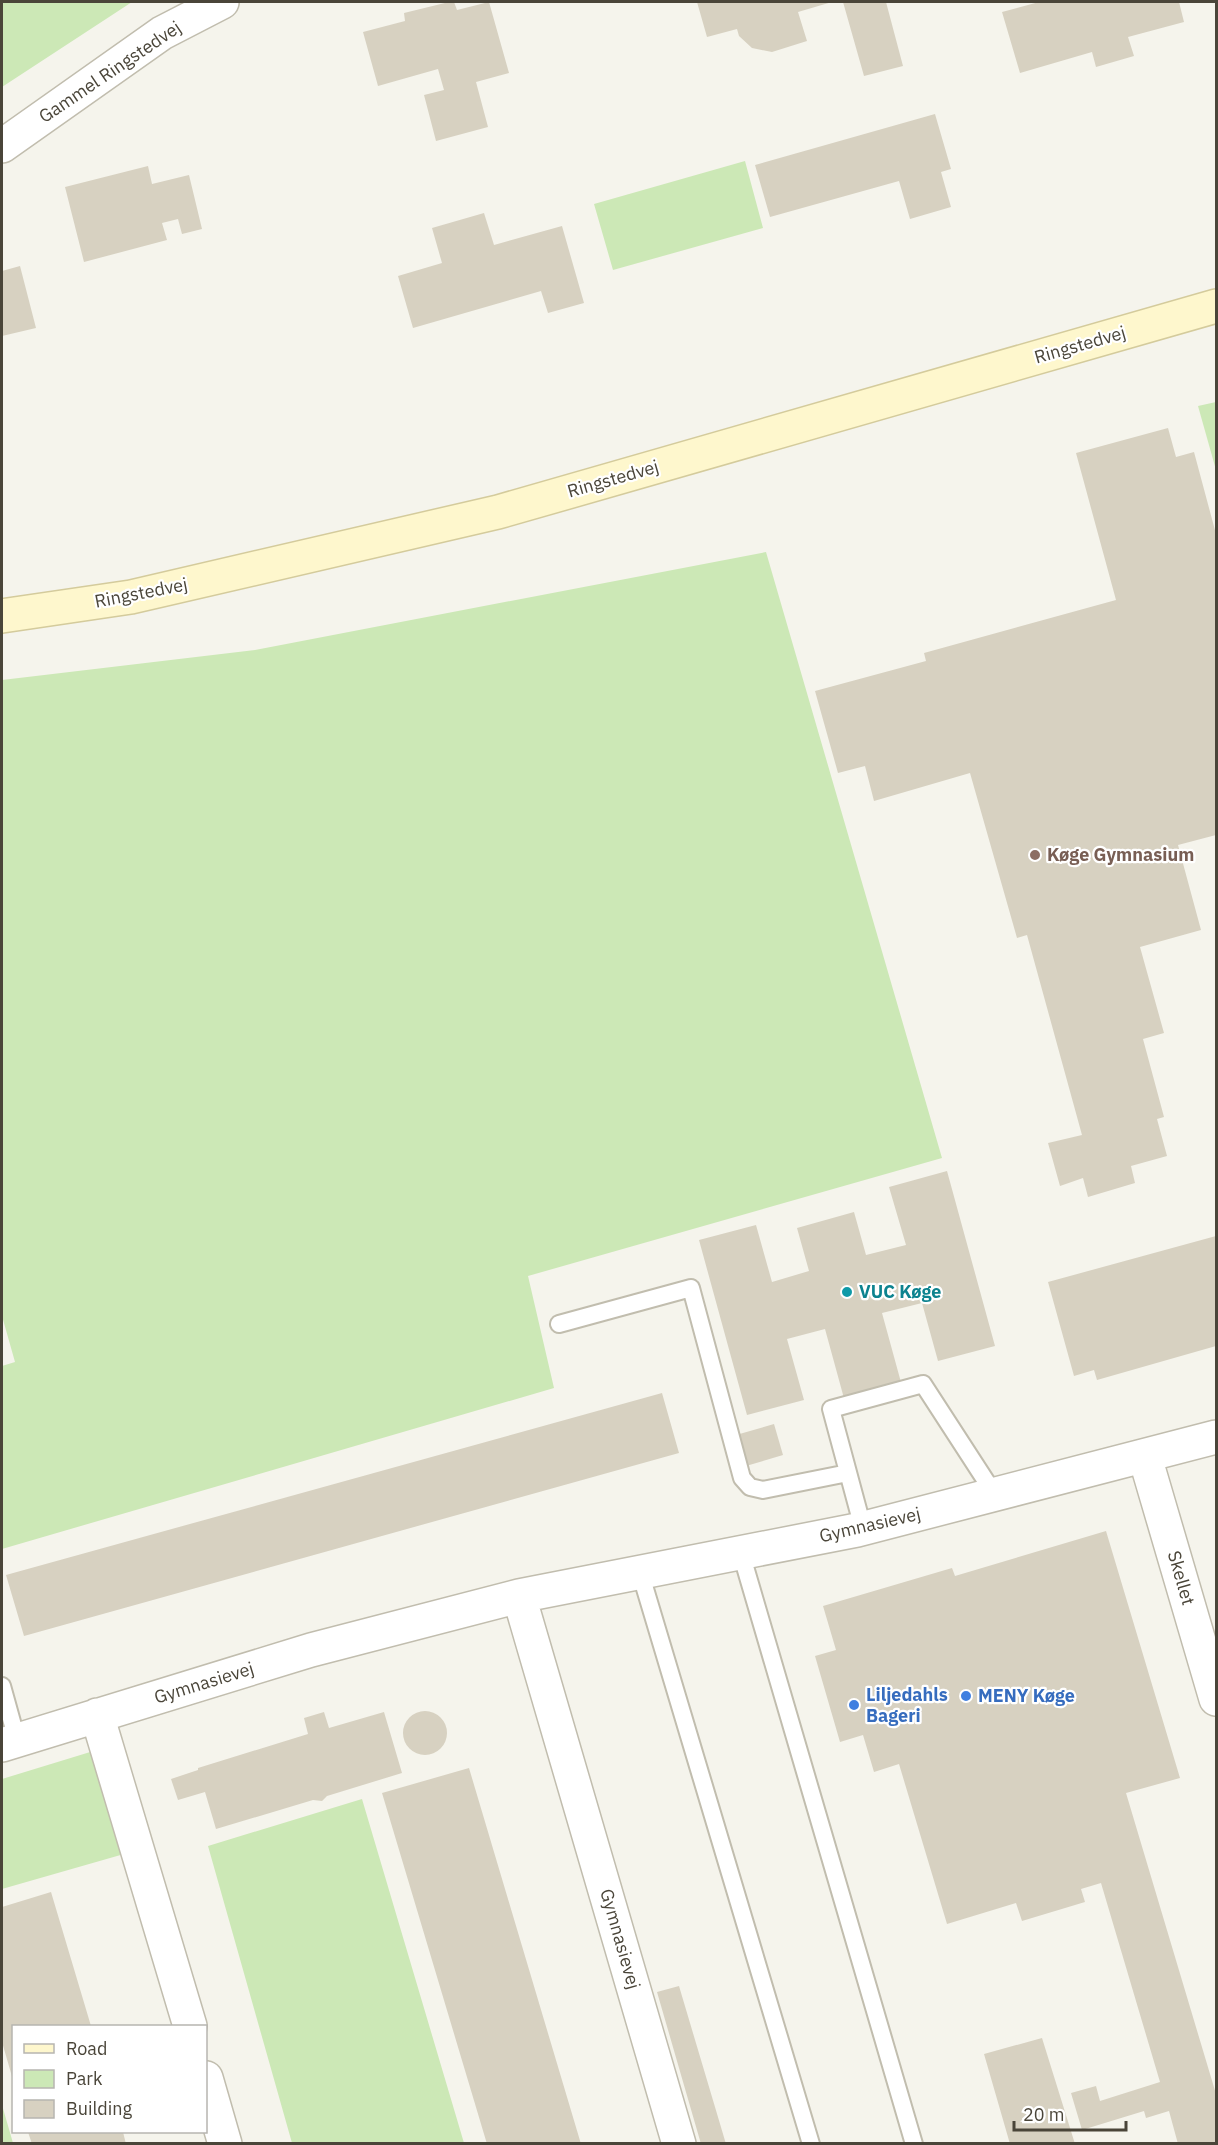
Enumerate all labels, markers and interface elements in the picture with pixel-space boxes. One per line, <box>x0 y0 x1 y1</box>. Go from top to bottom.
street label: Gammel Ringstedvej <box>34 15 185 128</box>
street label: Ringstedvej <box>1031 321 1128 369</box>
street label: Ringstedvej <box>564 455 661 503</box>
street label: Ringstedvej <box>93 572 189 613</box>
place label: Køge Gymnasium <box>1047 843 1194 866</box>
marker: Køge Gymnasium <box>1028 848 1042 862</box>
place label: VUC Køge <box>859 1280 941 1303</box>
marker: VUC Køge <box>840 1285 854 1299</box>
street label: Gymnasievej <box>817 1502 923 1547</box>
street label: Skellet <box>1163 1548 1200 1608</box>
street label: Gymnasievej <box>151 1656 257 1709</box>
place label: Liljedahls Bageri <box>866 1683 948 1727</box>
place label: MENY Køge <box>978 1684 1075 1707</box>
marker: MENY Køge <box>959 1689 973 1703</box>
marker: Liljedahls Bageri <box>847 1698 861 1712</box>
street label: Gymnasievej <box>595 1886 646 1992</box>
legend <box>12 2025 207 2133</box>
text: Road <box>66 2037 107 2060</box>
text: Park <box>66 2067 103 2090</box>
scale bar <box>1014 2094 1126 2132</box>
text: Building <box>66 2097 133 2120</box>
text: 20 m <box>1023 2103 1065 2126</box>

